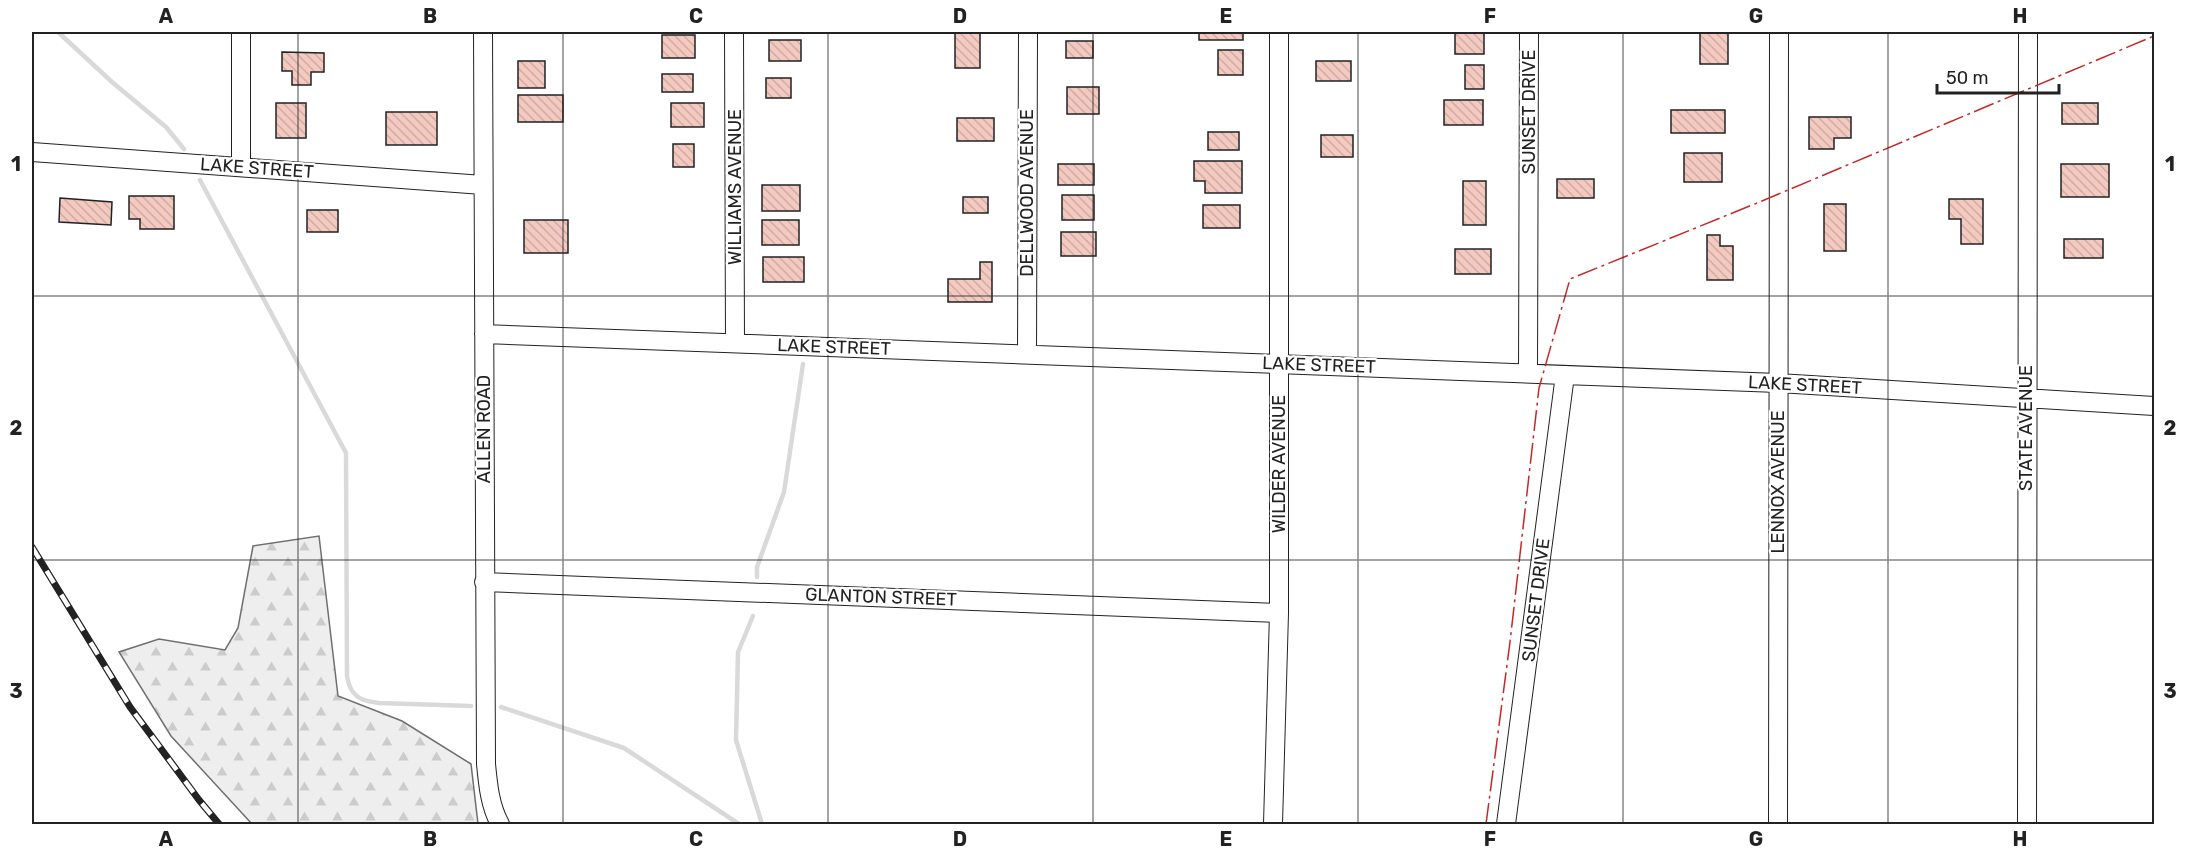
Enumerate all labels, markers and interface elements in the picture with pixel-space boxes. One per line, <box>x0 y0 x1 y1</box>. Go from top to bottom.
text: A <box>159 4 174 28</box>
text: B <box>423 4 437 28</box>
text: C <box>689 4 703 28</box>
text: D <box>953 4 967 28</box>
text: E <box>1220 4 1232 28</box>
text: F <box>1484 4 1496 28</box>
text: G <box>1749 4 1763 28</box>
text: H <box>2013 4 2027 28</box>
street label: SUNSET DRIVE <box>1518 50 1540 174</box>
scale bar <box>1937 57 2058 95</box>
text: 50 m <box>1946 67 1989 89</box>
street label: WILLIAMS AVENUE <box>724 109 746 265</box>
street label: DELLWOOD AVENUE <box>1016 109 1038 277</box>
text: 1 <box>11 152 21 176</box>
text: 1 <box>2165 152 2175 176</box>
street label: LAKE STREET <box>199 153 315 183</box>
street label: LAKE STREET <box>777 334 891 360</box>
street label: LAKE STREET <box>1262 352 1376 378</box>
street label: STATE AVENUE <box>2015 365 2037 491</box>
street label: LAKE STREET <box>1748 371 1862 399</box>
street label: ALLEN ROAD <box>473 375 495 483</box>
street label: WILDER AVENUE <box>1268 395 1290 533</box>
street label: LENNOX AVENUE <box>1767 410 1789 554</box>
text: 2 <box>10 416 23 440</box>
text: 2 <box>2164 416 2177 440</box>
street label: SUNSET DRIVE <box>1517 537 1555 663</box>
street label: GLANTON STREET <box>805 583 957 611</box>
text: 3 <box>9 679 23 703</box>
text: 3 <box>2163 679 2177 703</box>
text: A <box>159 827 174 851</box>
text: B <box>423 827 437 851</box>
text: C <box>689 827 703 851</box>
text: D <box>953 827 967 851</box>
text: E <box>1220 827 1232 851</box>
text: F <box>1484 827 1496 851</box>
text: G <box>1749 827 1763 851</box>
text: H <box>2013 827 2027 851</box>

